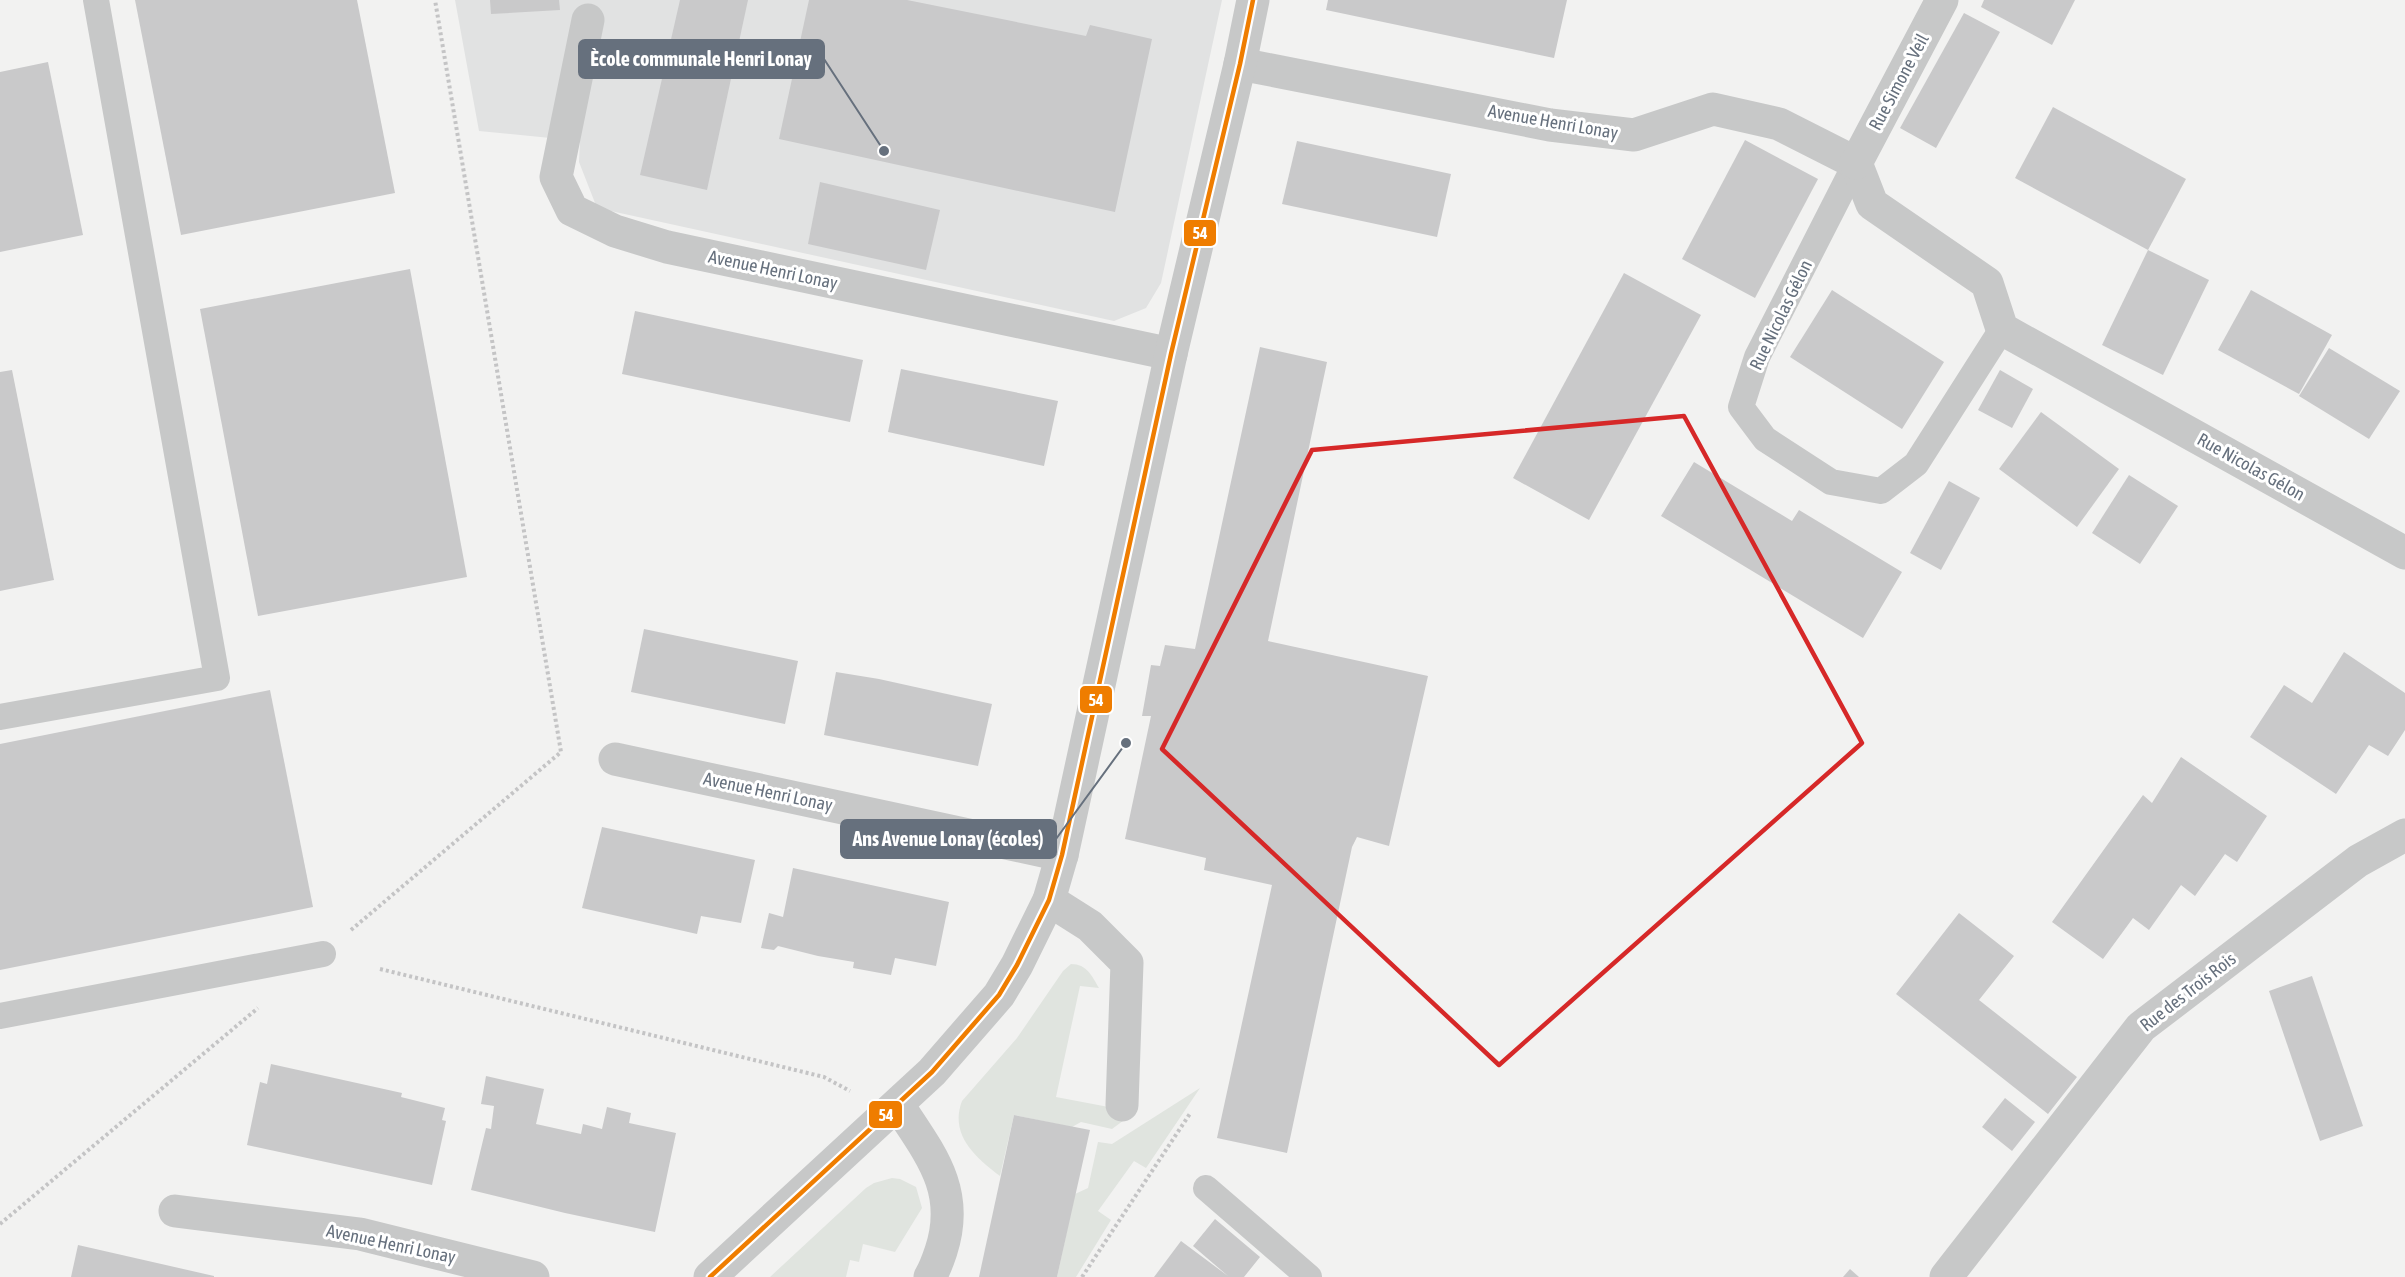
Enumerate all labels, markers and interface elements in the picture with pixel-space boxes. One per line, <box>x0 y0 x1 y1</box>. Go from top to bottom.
street label: Rue Simone Veil <box>1864 30 1933 134</box>
callout: Ècole communale Henri Lonay <box>579 40 824 78</box>
text: Ècole communale Henri Lonay <box>590 47 812 70</box>
street label: Avenue Henri Lonay <box>1487 100 1620 143</box>
line badge: 54 <box>1183 219 1217 247</box>
text: 54 <box>1192 224 1208 242</box>
street label: Avenue Henri Lonay <box>707 246 840 293</box>
street label: Rue Nicolas Gélon <box>1745 256 1816 373</box>
street label: Rue Nicolas Gélon <box>2194 428 2309 505</box>
line badge: 54 <box>1079 685 1113 714</box>
text: 54 <box>1088 691 1104 709</box>
street label: Avenue Henri Lonay <box>702 768 835 815</box>
callout: Ans Avenue Lonay (écoles) <box>841 820 1056 858</box>
text: Ans Avenue Lonay (écoles) <box>851 827 1044 850</box>
street label: Rue des Trois Rois <box>2136 948 2240 1035</box>
line badge: 54 <box>868 1100 903 1129</box>
text: 54 <box>878 1106 894 1124</box>
street label: Avenue Henri Lonay <box>325 1220 458 1267</box>

